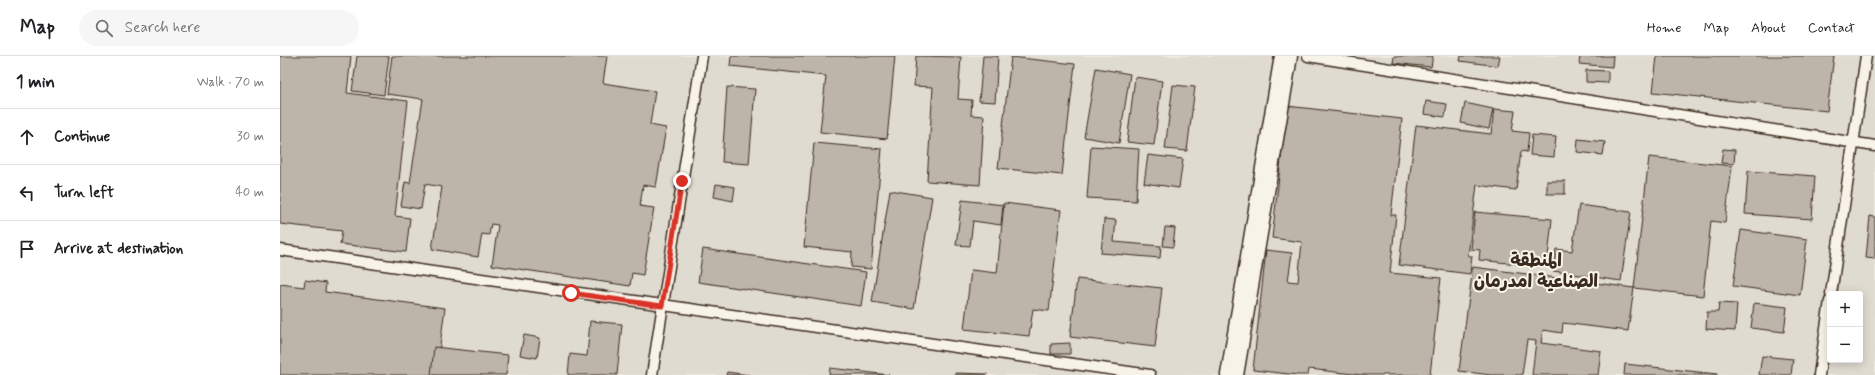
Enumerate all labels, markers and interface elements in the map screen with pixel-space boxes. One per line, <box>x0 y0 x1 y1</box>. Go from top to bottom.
search box <box>79 10 359 46</box>
text: Map <box>20 15 55 40</box>
icon: search <box>93 17 115 39</box>
text: Search here <box>125 18 200 38</box>
text: Home <box>1647 19 1681 37</box>
text: Map <box>1703 19 1729 37</box>
text: About <box>1751 19 1786 37</box>
text: Contact <box>1808 19 1855 37</box>
text: 1 min <box>16 71 55 93</box>
text: Walk · 70 m <box>197 74 264 91</box>
icon: ahead <box>16 126 38 148</box>
text: Continue <box>54 127 110 147</box>
text: 30 m <box>237 128 264 145</box>
route end <box>673 172 691 190</box>
icon: left <box>16 182 38 204</box>
text: Turn left <box>54 183 114 203</box>
text: 40 m <box>235 184 264 201</box>
icon: arrive <box>16 238 38 260</box>
text: Arrive at destination <box>54 239 183 259</box>
district label: المنطقة الصناعية امدرمان <box>1474 249 1598 294</box>
route start <box>562 284 580 302</box>
map controls <box>1827 291 1863 363</box>
button: + <box>1827 291 1863 327</box>
button: − <box>1827 327 1863 363</box>

